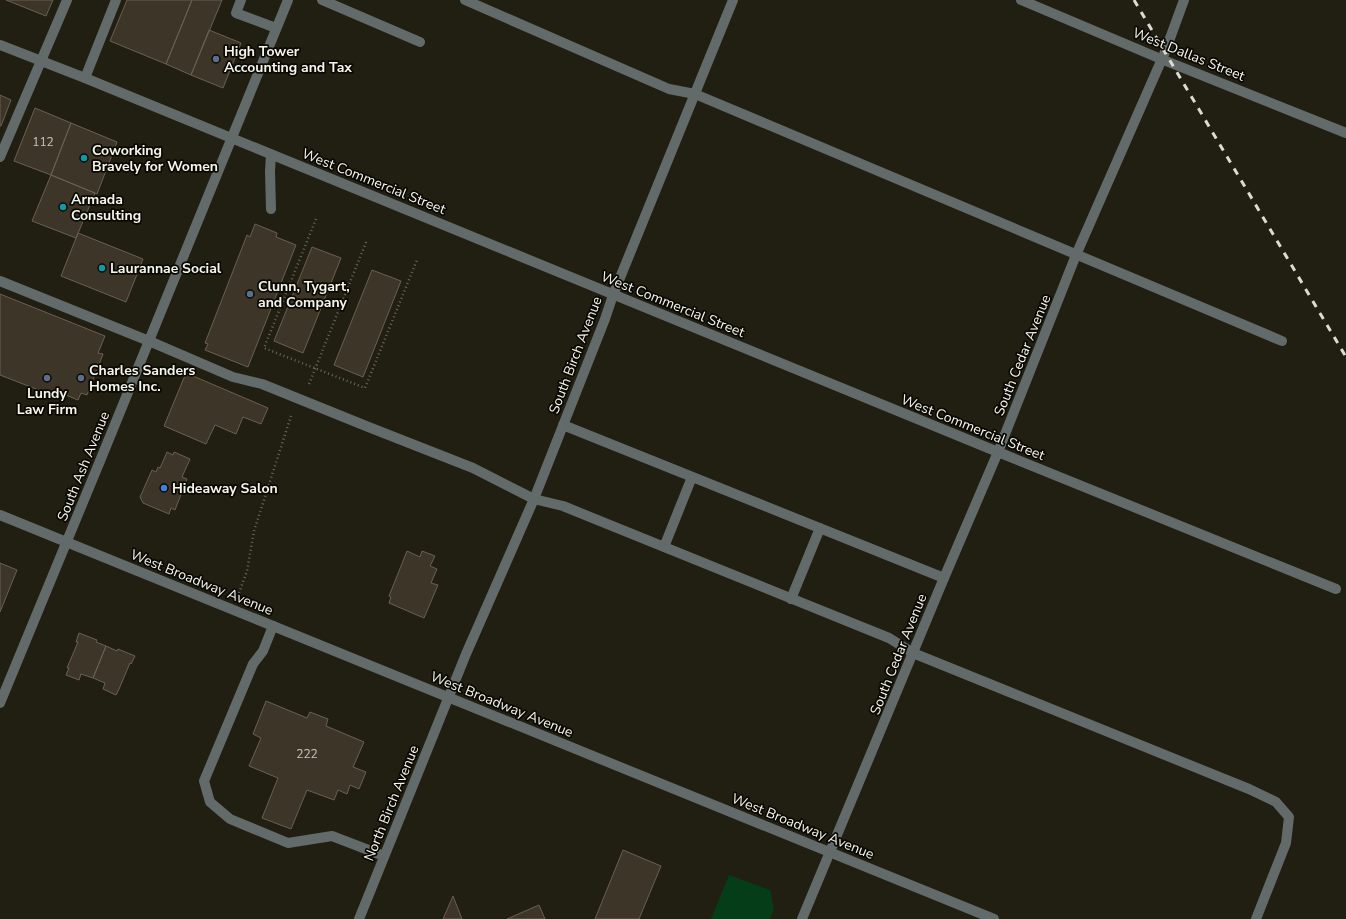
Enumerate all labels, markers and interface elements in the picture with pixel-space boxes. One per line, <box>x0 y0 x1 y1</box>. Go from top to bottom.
street label: West Dallas Street <box>1130 23 1248 86</box>
place label: High Tower Accounting and Tax <box>224 42 352 77</box>
marker: High Tower Accounting and Tax <box>211 54 221 64</box>
house number: 112 <box>32 134 54 150</box>
place label: Coworking Bravely for Women <box>92 141 218 176</box>
street label: West Commercial Street <box>299 144 449 219</box>
marker: Coworking Bravely for Women <box>79 153 89 163</box>
place label: Armada Consulting <box>71 190 141 225</box>
marker: Armada Consulting <box>58 202 68 212</box>
place label: Laurannae Social <box>110 259 222 278</box>
marker: Laurannae Social <box>97 263 107 273</box>
street label: West Commercial Street <box>598 267 748 342</box>
place label: Clunn, Tygart, and Company <box>258 277 350 312</box>
marker: Clunn, Tygart, and Company <box>245 289 255 299</box>
street label: South Cedar Avenue <box>990 292 1055 419</box>
street label: South Birch Avenue <box>544 294 607 416</box>
place label: Charles Sanders Homes Inc. <box>89 361 196 396</box>
marker: Lundy Law Firm <box>42 373 52 383</box>
marker: Charles Sanders Homes Inc. <box>76 373 86 383</box>
place label: Lundy Law Firm <box>17 384 77 419</box>
street label: West Commercial Street <box>898 390 1048 465</box>
street label: South Ash Avenue <box>53 409 114 524</box>
place label: Hideaway Salon <box>172 479 278 498</box>
marker: Hideaway Salon <box>159 483 169 493</box>
street label: West Broadway Avenue <box>128 545 276 620</box>
street label: South Cedar Avenue <box>866 591 931 718</box>
street label: West Broadway Avenue <box>428 667 576 742</box>
street label: North Birch Avenue <box>360 742 423 864</box>
house number: 222 <box>296 746 318 762</box>
street label: West Broadway Avenue <box>729 789 877 864</box>

